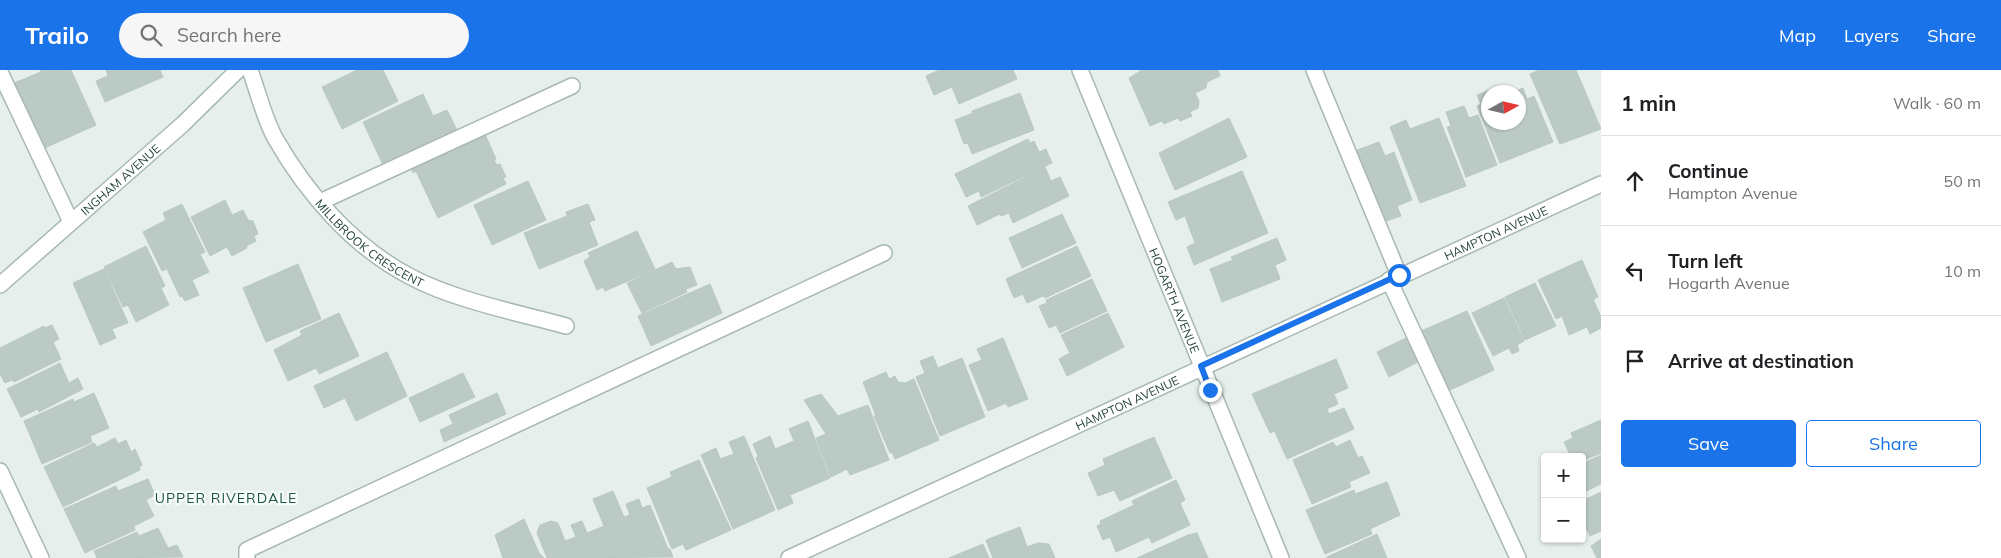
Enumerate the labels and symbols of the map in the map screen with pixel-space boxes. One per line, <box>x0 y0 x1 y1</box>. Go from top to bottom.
north arrow <box>1481 85 1526 130</box>
street label: INGHAM AVENUE <box>77 140 163 218</box>
street label: MILLBROOK CRESCENT <box>313 196 427 290</box>
street label: HAMPTON AVENUE <box>1441 202 1550 263</box>
street label: HOGARTH AVENUE <box>1147 246 1203 355</box>
route start <box>1388 264 1411 287</box>
street label: HAMPTON AVENUE <box>1073 372 1181 433</box>
route end <box>1199 379 1222 402</box>
district label: UPPER RIVERDALE <box>155 489 297 507</box>

